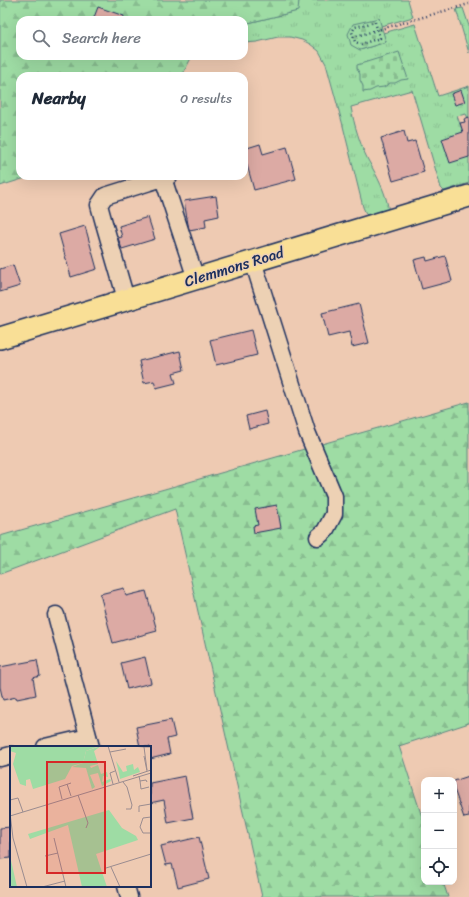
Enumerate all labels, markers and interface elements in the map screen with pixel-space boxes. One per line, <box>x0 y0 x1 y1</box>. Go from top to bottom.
search box <box>16 16 248 60</box>
text: Search here <box>62 25 141 51</box>
icon: search <box>30 27 52 49</box>
text: Nearby <box>32 83 86 113</box>
text: 0 results <box>180 87 232 110</box>
street label: Clemmons Road <box>181 239 288 294</box>
inset map <box>10 746 151 887</box>
map controls <box>421 777 457 885</box>
button: + <box>421 777 457 813</box>
button: − <box>421 813 457 849</box>
button: locate <box>421 849 457 885</box>

